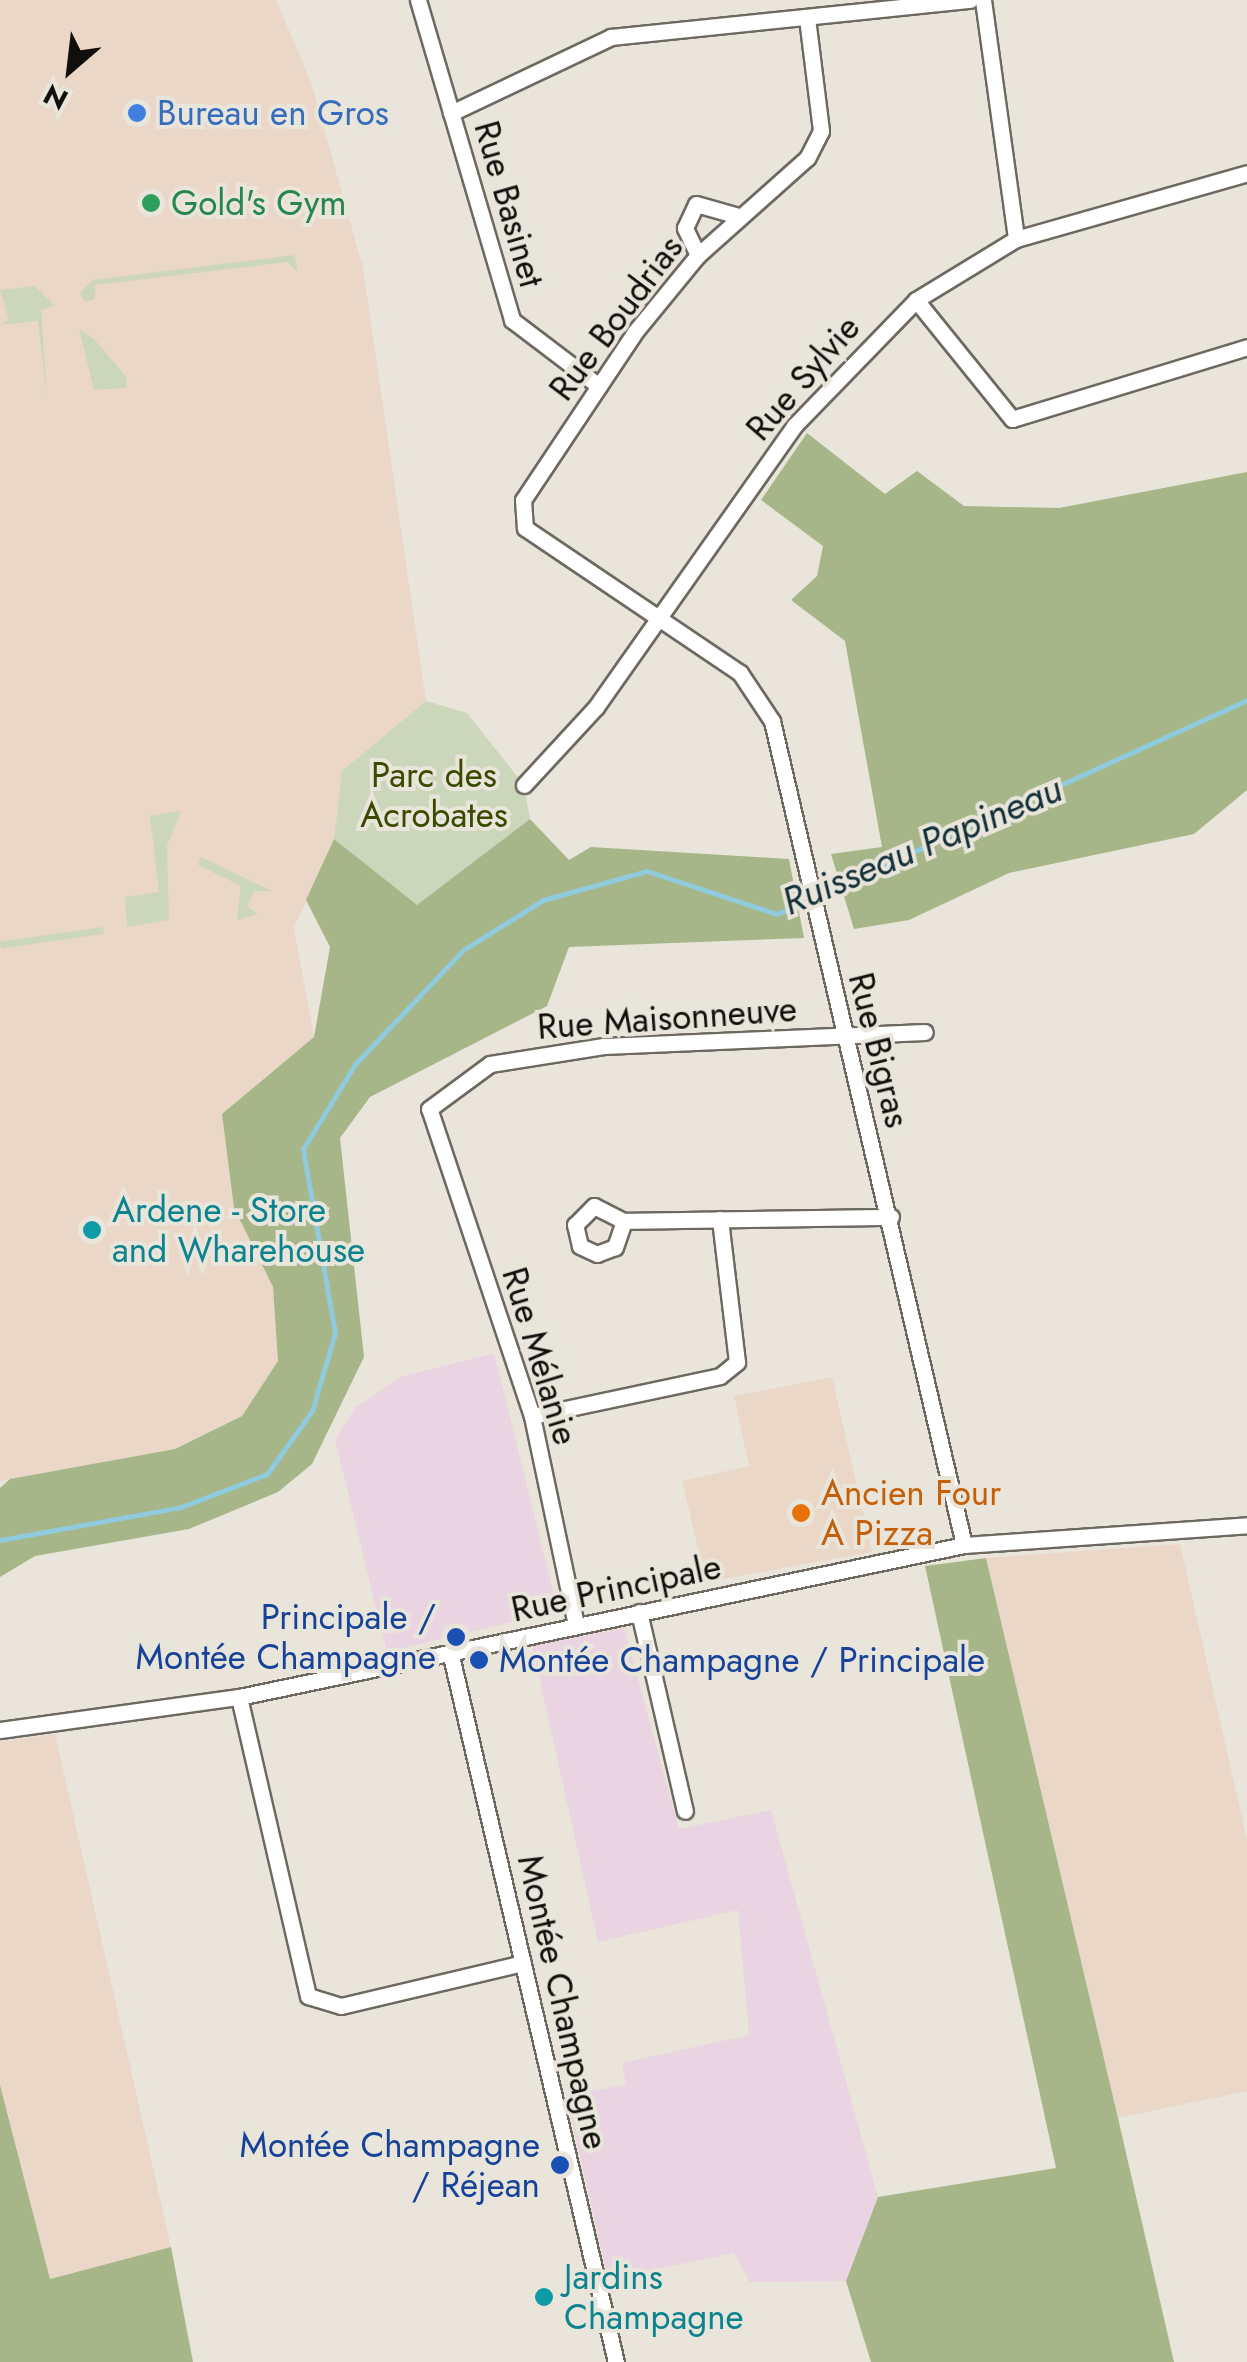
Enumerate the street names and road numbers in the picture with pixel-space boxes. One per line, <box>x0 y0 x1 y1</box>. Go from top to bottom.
street label: Rue Basinet <box>465 116 553 292</box>
street label: Rue Boudrias <box>540 227 692 409</box>
street label: Rue Sylvie <box>737 307 869 449</box>
street label: Rue Bigras <box>840 968 918 1132</box>
street label: Rue Maisonneuve <box>536 988 798 1048</box>
street label: Rue Mélanie <box>493 1262 587 1450</box>
street label: Rue Principale <box>507 1545 725 1631</box>
street label: Montée Champagne <box>509 1851 617 2153</box>

